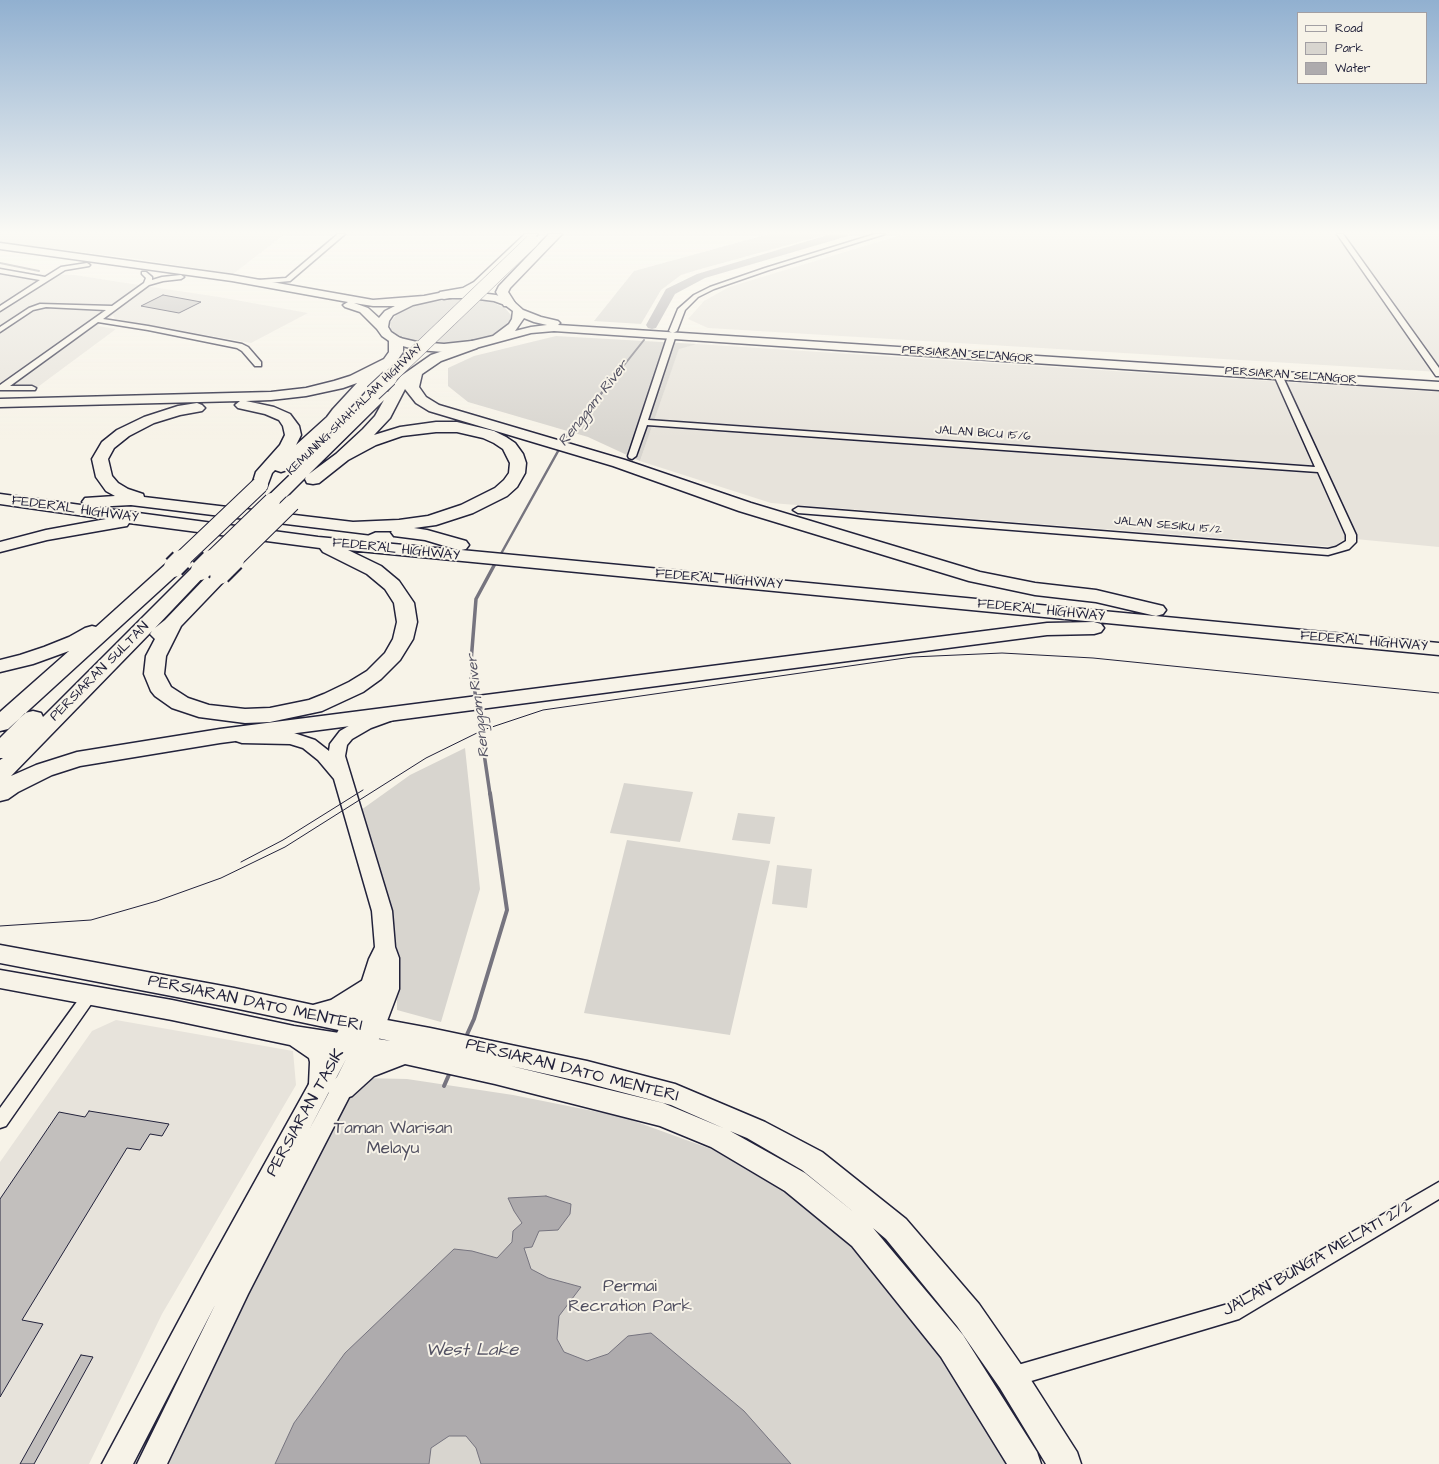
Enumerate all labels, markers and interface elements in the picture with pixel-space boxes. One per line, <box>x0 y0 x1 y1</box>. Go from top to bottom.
legend <box>1297 12 1427 84</box>
text: Road <box>1335 20 1363 37</box>
text: Park <box>1335 40 1363 57</box>
text: Water <box>1335 60 1370 77</box>
street label: KEMUNING–SHAH ALAM HIGHWAY <box>284 341 426 479</box>
street label: PERSIARAN SELANGOR <box>901 343 1035 367</box>
water label: Renggam River <box>555 357 633 451</box>
street label: PERSIARAN SELANGOR <box>1224 364 1358 388</box>
street label: JALAN BICU 15/6 <box>935 423 1031 445</box>
street label: FEDERAL HIGHWAY <box>10 493 140 527</box>
street label: JALAN SESIKU 15/2 <box>1114 514 1222 538</box>
street label: FEDERAL HIGHWAY <box>331 535 461 565</box>
street label: FEDERAL HIGHWAY <box>655 566 783 594</box>
street label: FEDERAL HIGHWAY <box>976 596 1106 626</box>
street label: PERSIARAN SULTAN <box>47 619 153 725</box>
street label: FEDERAL HIGHWAY <box>1300 628 1428 656</box>
water label: Renggam River <box>464 653 494 759</box>
street label: PERSIARAN DATO MENTERI <box>146 971 364 1037</box>
street label: PERSIARAN DATO MENTERI <box>463 1035 681 1107</box>
street label: PERSIARAN TASIK <box>262 1045 350 1181</box>
park label: Taman Warisan Melayu <box>334 1119 452 1159</box>
street label: JALAN BUNGA MELATI 2/2 <box>1219 1196 1417 1322</box>
park label: Permai Recration Park <box>568 1277 692 1317</box>
water label: West Lake <box>426 1340 518 1362</box>

